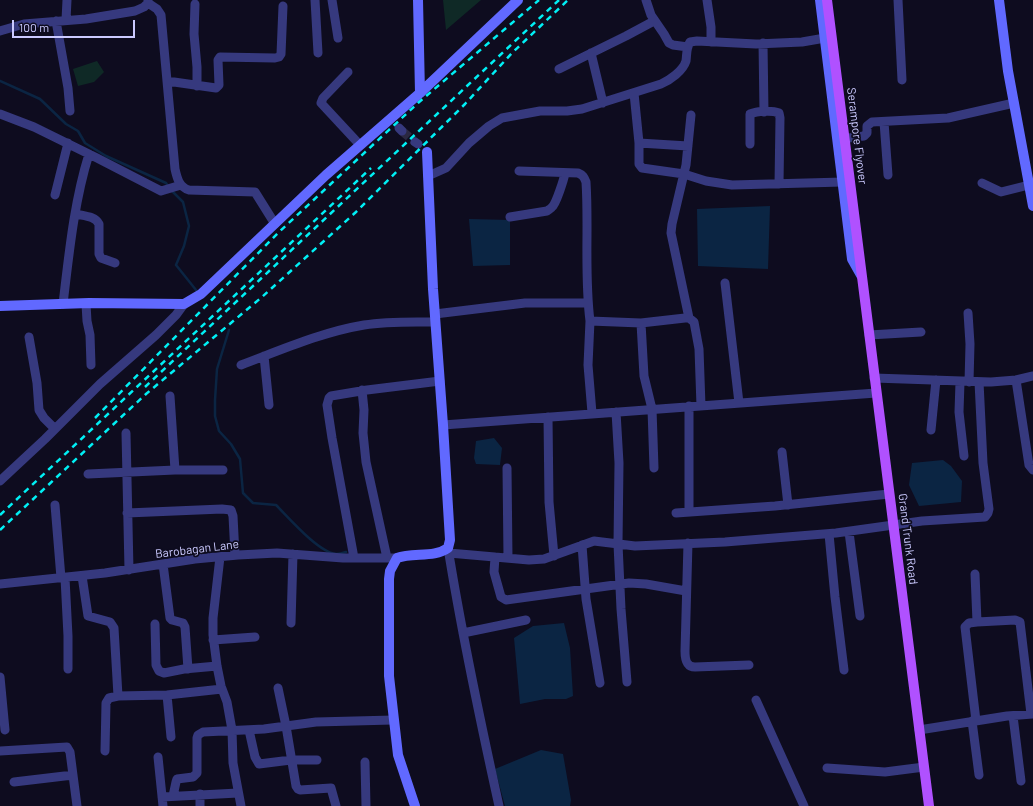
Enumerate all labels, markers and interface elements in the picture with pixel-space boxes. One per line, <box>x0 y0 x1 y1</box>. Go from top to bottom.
scale bar <box>14 12 137 38</box>
text: 100 m <box>19 20 49 34</box>
street label: Serampore Flyover <box>844 87 870 185</box>
street label: Grand Trunk Road <box>895 493 921 585</box>
street label: Barobagan Lane <box>154 537 240 561</box>

